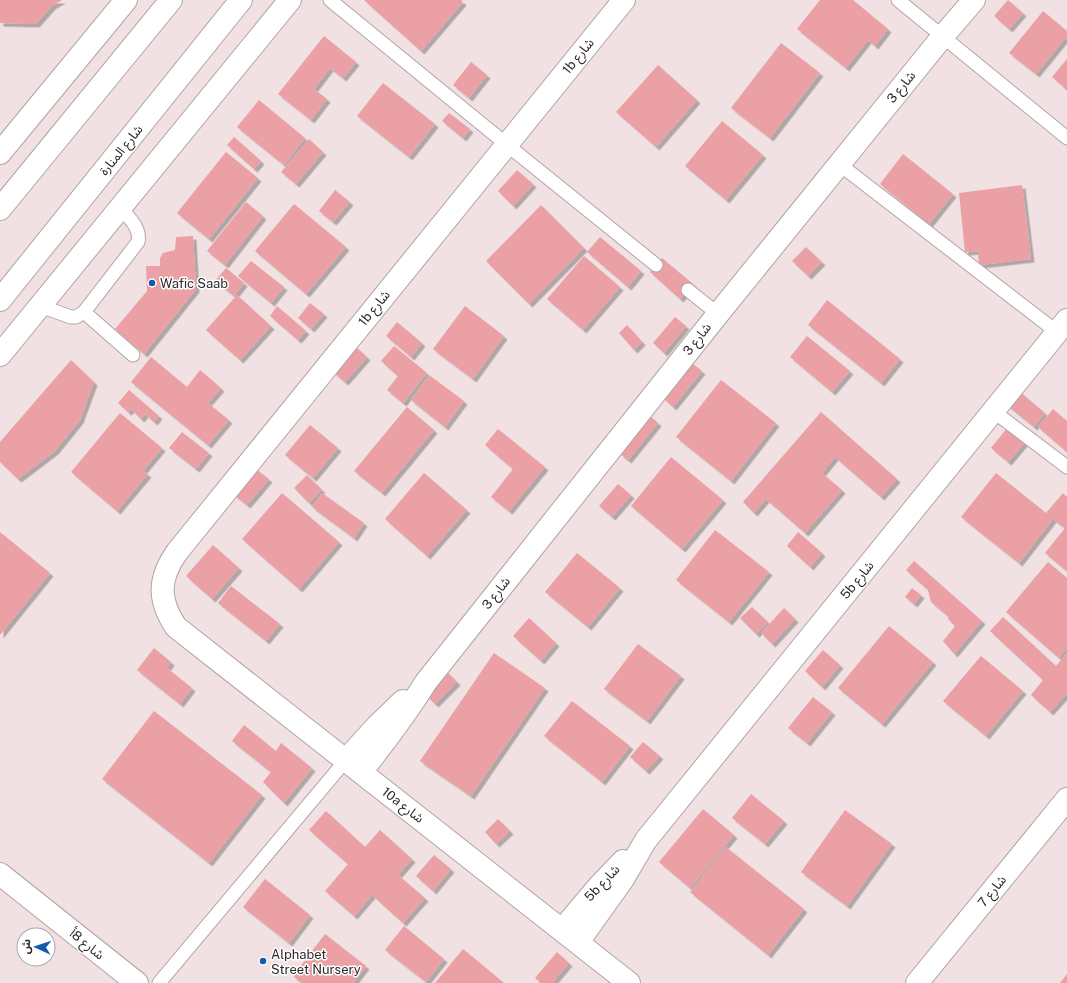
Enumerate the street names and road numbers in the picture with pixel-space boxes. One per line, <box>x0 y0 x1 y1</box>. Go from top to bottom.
street label: 1b شارع <box>559 35 599 79</box>
street label: شارع 3 <box>884 68 921 108</box>
street label: شارع المنارة <box>96 122 148 180</box>
street label: 1b شارع <box>355 287 395 331</box>
street label: شارع 3 <box>680 320 717 360</box>
street label: 5b شارع <box>837 558 879 604</box>
street label: شارع 3 <box>479 574 516 614</box>
street label: 10a شارع <box>377 784 427 828</box>
street label: 5b شارع <box>581 862 625 906</box>
street label: شارع 7 <box>975 872 1012 912</box>
street label: شارع 8أ <box>65 925 108 965</box>

